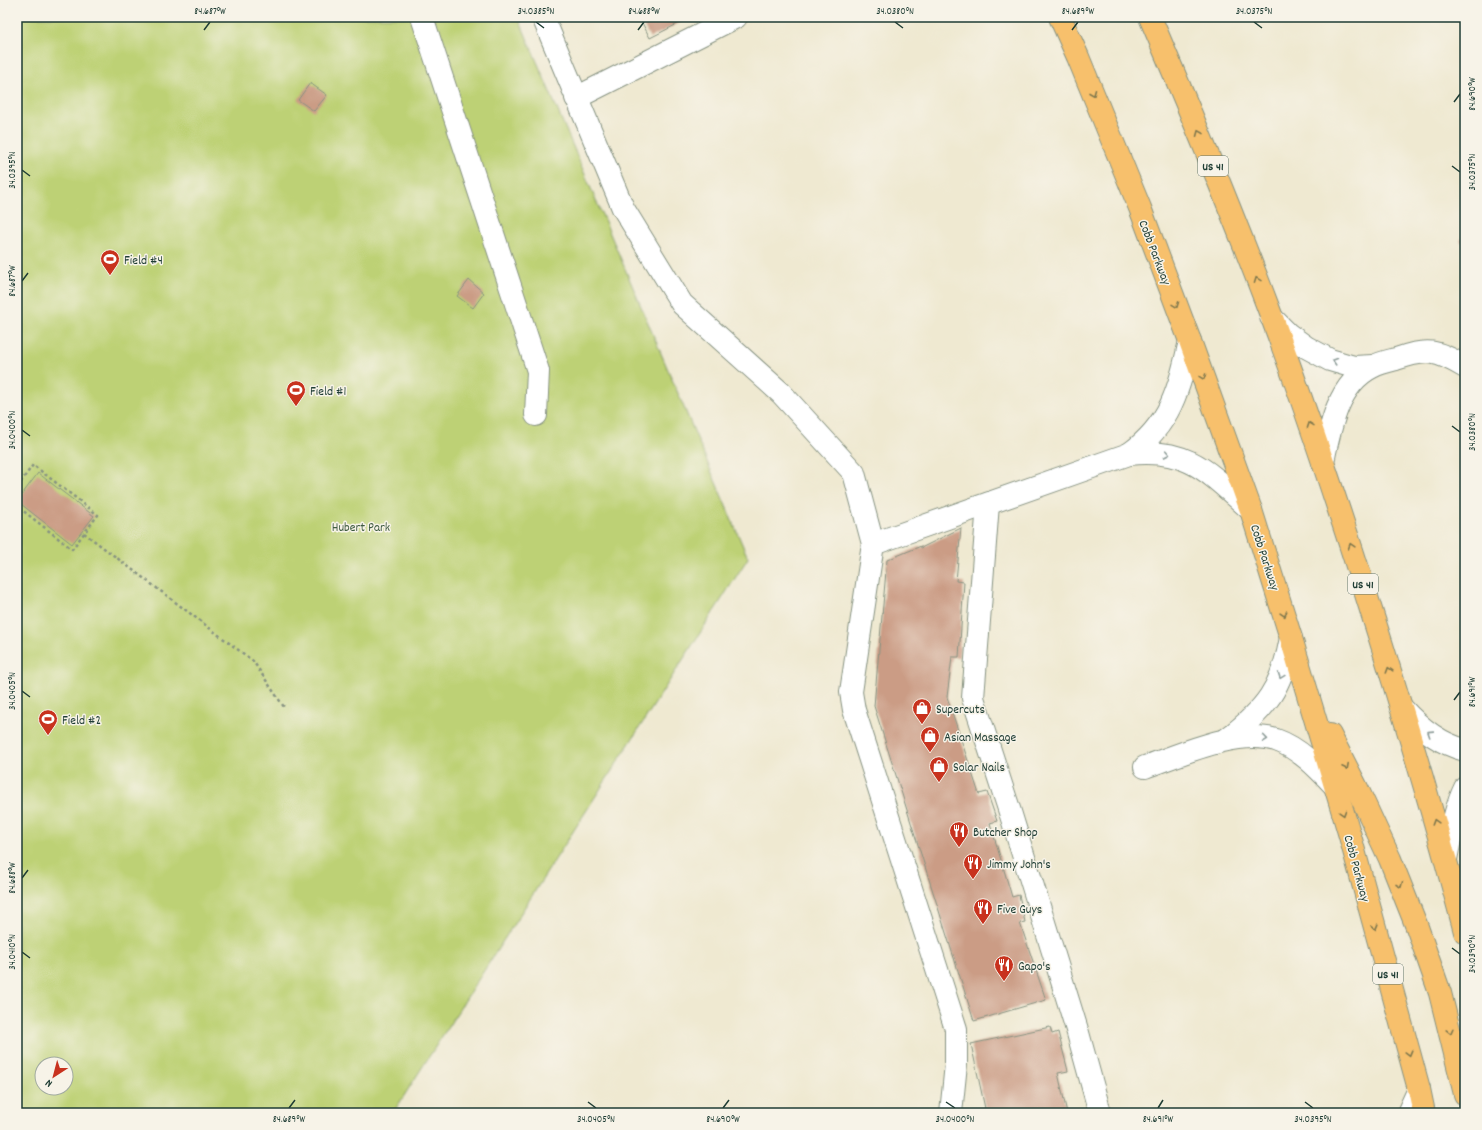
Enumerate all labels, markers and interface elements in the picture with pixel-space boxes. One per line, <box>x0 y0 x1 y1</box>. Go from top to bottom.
text: 84.687°W <box>194 5 226 19</box>
text: 34.0385°N <box>518 5 555 19</box>
text: 84.688°W <box>628 5 660 19</box>
text: 34.0380°N <box>876 5 914 19</box>
text: 84.689°W <box>1062 5 1094 19</box>
text: 34.0375°N <box>1236 5 1272 19</box>
text: 84.690°W <box>1466 77 1480 111</box>
one-way arrow <box>1088 90 1096 97</box>
one-way arrow <box>1196 130 1204 137</box>
text: 34.0395°N <box>6 151 20 189</box>
text: 34.0375°N <box>1466 154 1480 190</box>
road number: US 41 <box>1198 156 1228 176</box>
street label: Cobb Parkway <box>1133 218 1175 289</box>
sports icon: Field #4 <box>99 248 121 276</box>
place label: Field #4 <box>124 252 163 271</box>
text: 84.687°W <box>6 265 20 297</box>
one-way arrow <box>1254 277 1262 284</box>
one-way arrow <box>1172 302 1180 309</box>
one-way arrow <box>1331 357 1338 366</box>
one-way arrow <box>1198 374 1207 381</box>
sports icon: Field #1 <box>285 379 307 407</box>
place label: Field #1 <box>310 383 346 402</box>
text: 34.0400°N <box>6 410 20 449</box>
text: 34.0380°N <box>1466 413 1480 451</box>
one-way arrow <box>1306 421 1315 428</box>
one-way arrow <box>1164 450 1170 458</box>
park label: Hubert Park <box>332 519 390 538</box>
street label: Cobb Parkway <box>1244 522 1283 594</box>
one-way arrow <box>1347 543 1356 550</box>
road number: US 41 <box>1348 574 1378 594</box>
one-way arrow <box>1279 610 1288 617</box>
one-way arrow <box>1386 667 1394 674</box>
text: 34.0405°N <box>6 672 20 710</box>
one-way arrow <box>1277 672 1285 679</box>
text: 84.691°W <box>1466 677 1480 707</box>
shop icon: Supercuts <box>911 697 933 725</box>
place label: Supercuts <box>936 701 985 720</box>
sports icon: Field #2 <box>37 708 59 736</box>
place label: Field #2 <box>62 712 101 731</box>
shop icon: Asian Massage <box>919 725 941 753</box>
place label: Asian Massage <box>944 729 1016 748</box>
one-way arrow <box>1427 730 1434 738</box>
one-way arrow <box>1262 734 1268 743</box>
shop icon: Solar Nails <box>928 755 950 783</box>
place label: Solar Nails <box>953 759 1005 778</box>
one-way arrow <box>1342 762 1349 770</box>
one-way arrow <box>1338 810 1347 817</box>
one-way arrow <box>1431 818 1440 825</box>
restaurant icon: Butcher Shop <box>948 820 970 848</box>
place label: Butcher Shop <box>973 824 1038 843</box>
street label: Cobb Parkway <box>1338 833 1374 905</box>
restaurant icon: Jimmy John's <box>962 852 984 880</box>
place label: Jimmy John's <box>987 856 1051 875</box>
text: 84.688°W <box>6 862 20 894</box>
one-way arrow <box>1396 881 1404 888</box>
restaurant icon: Five Guys <box>972 897 994 925</box>
place label: Five Guys <box>997 901 1042 920</box>
one-way arrow <box>1370 924 1379 931</box>
text: 34.0410°N <box>6 934 20 970</box>
text: 34.0390°N <box>1466 935 1480 973</box>
restaurant icon: Gapo's <box>993 954 1015 982</box>
place label: Gapo's <box>1018 958 1050 977</box>
road number: US 41 <box>1373 964 1403 984</box>
one-way arrow <box>1445 1028 1453 1034</box>
one-way arrow <box>1404 1049 1413 1056</box>
north arrow <box>34 1056 74 1096</box>
text: N <box>42 1074 56 1091</box>
text: 84.689°W <box>273 1113 305 1127</box>
text: 34.0405°N <box>577 1113 615 1127</box>
text: 84.690°W <box>706 1113 740 1127</box>
text: 34.0400°N <box>936 1113 975 1127</box>
text: 84.691°W <box>1143 1113 1173 1127</box>
text: 34.0395°N <box>1294 1113 1332 1127</box>

